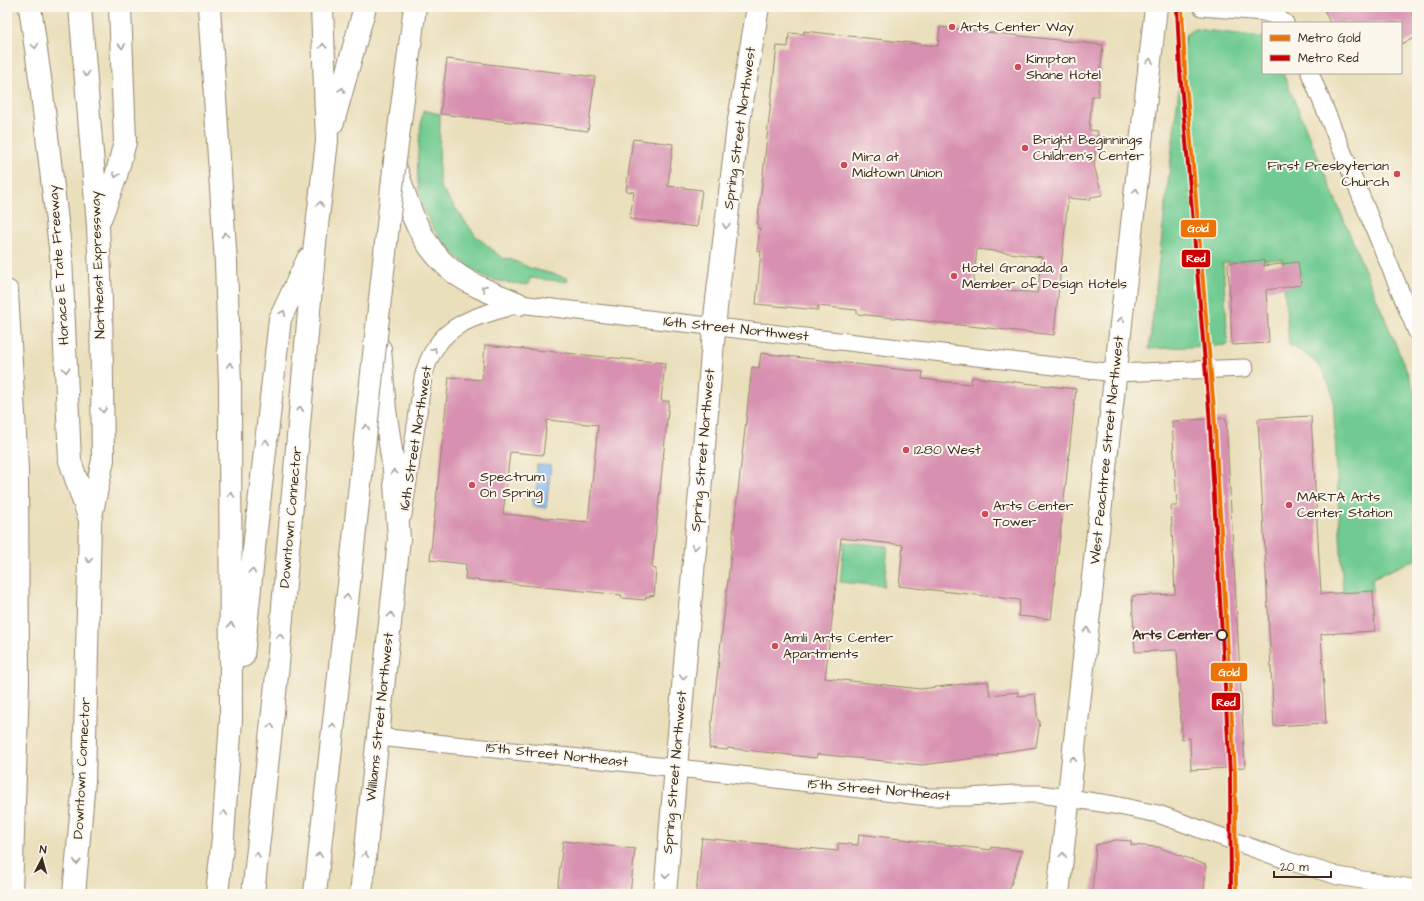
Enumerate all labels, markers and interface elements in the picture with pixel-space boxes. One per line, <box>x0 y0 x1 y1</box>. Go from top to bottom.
place label: Arts Center Way <box>960 17 1074 37</box>
marker: Arts Center Way <box>947 22 957 32</box>
legend <box>1262 22 1402 74</box>
text: Metro Gold <box>1298 30 1361 47</box>
one-way arrow <box>30 43 39 49</box>
one-way arrow <box>118 43 126 49</box>
one-way arrow <box>319 43 328 49</box>
street label: Spring Street Northwest <box>719 45 761 211</box>
place label: Kimpton Shane Hotel <box>1026 49 1101 85</box>
text: Metro Red <box>1298 50 1359 67</box>
one-way arrow <box>1145 58 1154 65</box>
marker: Kimpton Shane Hotel <box>1013 62 1023 72</box>
one-way arrow <box>81 71 90 77</box>
one-way arrow <box>337 87 346 94</box>
place label: Bright Beginnings Children's Center <box>1033 130 1144 166</box>
marker: Bright Beginnings Children's Center <box>1020 143 1030 153</box>
place label: Mira at Midtown Union <box>852 147 942 183</box>
place label: First Presbyterian Church <box>1267 156 1389 192</box>
marker: Mira at Midtown Union <box>839 160 849 170</box>
marker: First Presbyterian Church <box>1392 169 1402 179</box>
one-way arrow <box>112 171 121 178</box>
street label: Horace E Tate Freeway <box>43 184 75 346</box>
one-way arrow <box>1131 188 1140 194</box>
street label: Northeast Expressway <box>85 190 111 339</box>
one-way arrow <box>315 201 324 207</box>
line badge: Gold <box>1180 219 1217 238</box>
text: Gold <box>1187 221 1209 236</box>
one-way arrow <box>722 222 731 229</box>
one-way arrow <box>220 232 229 238</box>
line badge: Red <box>1181 249 1211 268</box>
text: Red <box>1186 251 1206 266</box>
place label: Hotel Granada, a Member of Design Hotels <box>962 258 1127 294</box>
marker: Hotel Granada, a Member of Design Hotels <box>949 271 959 281</box>
one-way arrow <box>480 285 488 293</box>
one-way arrow <box>278 310 286 317</box>
street label: 16th Street Northwest <box>662 311 810 347</box>
one-way arrow <box>1116 317 1125 323</box>
street label: West Peachtree Street Northwest <box>1085 334 1129 565</box>
one-way arrow <box>429 347 436 354</box>
one-way arrow <box>226 362 234 368</box>
street label: 16th Street Northwest <box>395 364 437 512</box>
one-way arrow <box>61 367 70 373</box>
street label: Spring Street Northwest <box>686 367 720 532</box>
one-way arrow <box>296 406 305 412</box>
one-way arrow <box>99 407 107 413</box>
one-way arrow <box>361 424 370 430</box>
one-way arrow <box>261 439 270 445</box>
place label: 1280 West <box>914 440 981 460</box>
street label: Downtown Connector <box>275 445 307 589</box>
marker: 1280 West <box>901 445 911 455</box>
place label: Spectrum On Spring <box>480 467 545 503</box>
one-way arrow <box>389 469 398 475</box>
marker: Spectrum On Spring <box>467 480 477 490</box>
place label: MARTA Arts Center Station <box>1297 487 1392 523</box>
one-way arrow <box>227 492 235 498</box>
place label: Arts Center Tower <box>993 496 1074 532</box>
marker: MARTA Arts Center Station <box>1284 500 1294 510</box>
marker: Arts Center Tower <box>980 509 990 519</box>
one-way arrow <box>691 544 700 550</box>
one-way arrow <box>85 557 93 563</box>
one-way arrow <box>247 568 256 574</box>
one-way arrow <box>342 594 351 600</box>
one-way arrow <box>386 612 395 618</box>
one-way arrow <box>227 622 235 628</box>
place label: Arts Center <box>1133 625 1213 645</box>
one-way arrow <box>1083 627 1092 633</box>
place label: Amli Arts Center Apartments <box>783 628 893 664</box>
marker: Arts Center <box>1216 629 1228 641</box>
street label: Williams Street Northwest <box>361 631 399 802</box>
one-way arrow <box>275 633 284 639</box>
marker: Amli Arts Center Apartments <box>770 641 780 651</box>
line badge: Gold <box>1210 662 1248 682</box>
text: Gold <box>1218 665 1240 680</box>
one-way arrow <box>679 674 688 680</box>
street label: Spring Street Northwest <box>658 689 692 854</box>
line badge: Red <box>1211 692 1241 711</box>
text: Red <box>1216 695 1236 710</box>
street label: Downtown Connector <box>68 696 96 840</box>
one-way arrow <box>266 723 275 729</box>
one-way arrow <box>328 723 337 729</box>
street label: 15th Street Northeast <box>485 738 630 772</box>
one-way arrow <box>1069 756 1078 762</box>
street label: 15th Street Northeast <box>807 774 951 806</box>
one-way arrow <box>220 810 229 816</box>
north arrow <box>22 839 62 879</box>
text: N <box>39 842 47 857</box>
one-way arrow <box>252 852 261 858</box>
one-way arrow <box>314 852 323 858</box>
one-way arrow <box>360 852 369 858</box>
one-way arrow <box>1058 852 1067 858</box>
scale bar <box>1274 853 1331 879</box>
one-way arrow <box>72 859 81 865</box>
text: 20 m <box>1280 859 1309 876</box>
one-way arrow <box>662 873 671 879</box>

